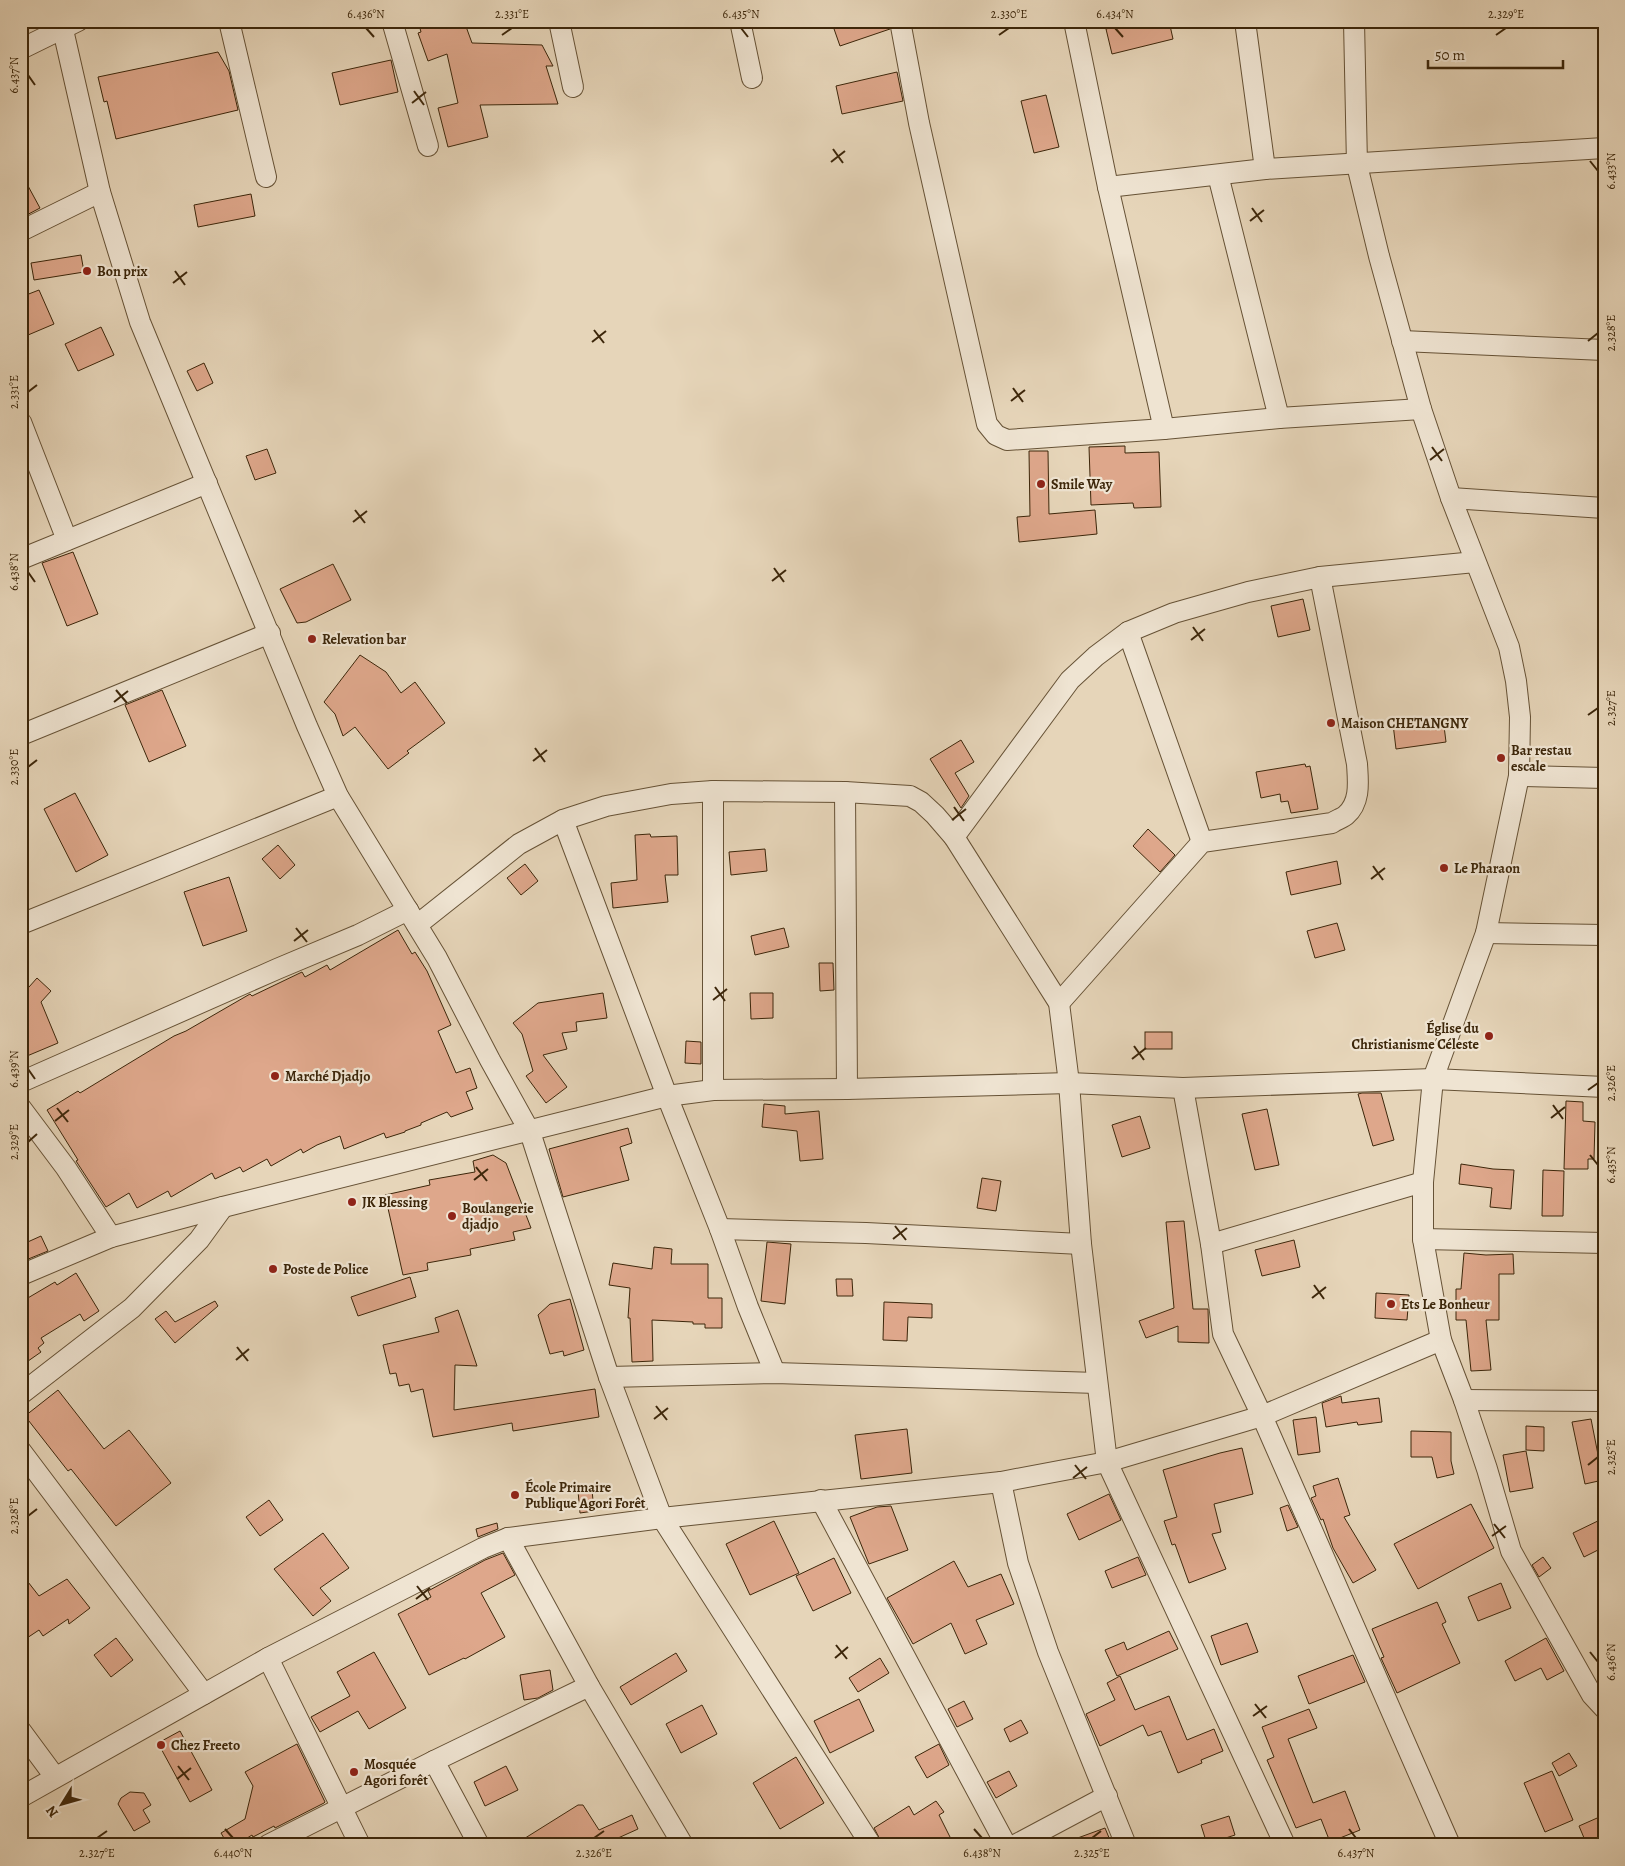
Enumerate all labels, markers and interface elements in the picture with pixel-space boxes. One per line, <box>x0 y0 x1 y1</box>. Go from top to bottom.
text: 6.436°N <box>347 6 385 22</box>
text: 2.331°E <box>495 6 529 22</box>
text: 6.435°N <box>722 6 760 22</box>
text: 2.330°E <box>991 6 1027 22</box>
text: 6.434°N <box>1096 6 1134 22</box>
text: 2.329°E <box>1488 6 1524 22</box>
scale bar <box>1428 38 1562 70</box>
text: 50 m <box>1435 45 1465 65</box>
text: 6.437°N <box>6 56 22 93</box>
text: 6.433°N <box>1603 152 1619 189</box>
place label: Bon prix <box>97 262 148 281</box>
marker: Bon prix <box>81 265 93 277</box>
text: 2.328°E <box>1603 315 1619 351</box>
text: 2.331°E <box>6 375 22 409</box>
place label: Smile Way <box>1051 475 1113 494</box>
marker: Smile Way <box>1035 478 1047 490</box>
text: 6.438°N <box>6 553 22 591</box>
place label: Relevation bar <box>322 630 406 649</box>
marker: Relevation bar <box>306 633 318 645</box>
text: 2.327°E <box>1603 690 1619 726</box>
place label: Maison CHETANGNY <box>1341 714 1469 733</box>
marker: Maison CHETANGNY <box>1325 717 1337 729</box>
place label: Bar restau escale <box>1511 741 1572 776</box>
text: 2.330°E <box>6 749 22 785</box>
marker: Bar restau escale <box>1495 752 1507 764</box>
place label: Le Pharaon <box>1454 859 1520 878</box>
marker: Le Pharaon <box>1438 862 1450 874</box>
place label: Église du Christianisme Céleste <box>1352 1019 1480 1054</box>
marker: Église du Christianisme Céleste <box>1483 1030 1495 1042</box>
text: 6.439°N <box>6 1050 22 1088</box>
text: 2.326°E <box>1603 1065 1619 1101</box>
place label: Marché Djadjo <box>285 1067 370 1086</box>
marker: Marché Djadjo <box>269 1070 281 1082</box>
text: 2.329°E <box>6 1124 22 1160</box>
text: 6.435°N <box>1603 1146 1619 1184</box>
place label: JK Blessing <box>362 1193 428 1212</box>
marker: JK Blessing <box>346 1196 358 1208</box>
place label: Boulangerie djadjo <box>462 1199 534 1234</box>
marker: Boulangerie djadjo <box>446 1210 458 1222</box>
place label: Poste de Police <box>283 1260 369 1279</box>
marker: Poste de Police <box>267 1263 279 1275</box>
place label: Ets Le Bonheur <box>1401 1295 1490 1314</box>
marker: Ets Le Bonheur <box>1385 1298 1397 1310</box>
text: 2.325°E <box>1603 1439 1619 1475</box>
place label: École Primaire Publique Agori Forêt <box>525 1478 646 1513</box>
marker: École Primaire Publique Agori Forêt <box>509 1489 521 1501</box>
text: 2.328°E <box>6 1498 22 1534</box>
text: 6.436°N <box>1603 1643 1619 1681</box>
place label: Chez Freeto <box>171 1736 240 1755</box>
marker: Chez Freeto <box>155 1739 167 1751</box>
place label: Mosquée Agori forêt <box>363 1755 428 1790</box>
marker: Mosquée Agori forêt <box>348 1766 360 1778</box>
north arrow <box>38 1778 88 1828</box>
text: N <box>41 1802 63 1821</box>
text: 2.327°E <box>79 1845 115 1861</box>
text: 6.440°N <box>214 1845 253 1861</box>
text: 2.326°E <box>576 1845 612 1861</box>
text: 6.438°N <box>963 1845 1001 1861</box>
text: 2.325°E <box>1074 1845 1110 1861</box>
text: 6.437°N <box>1338 1845 1375 1861</box>

